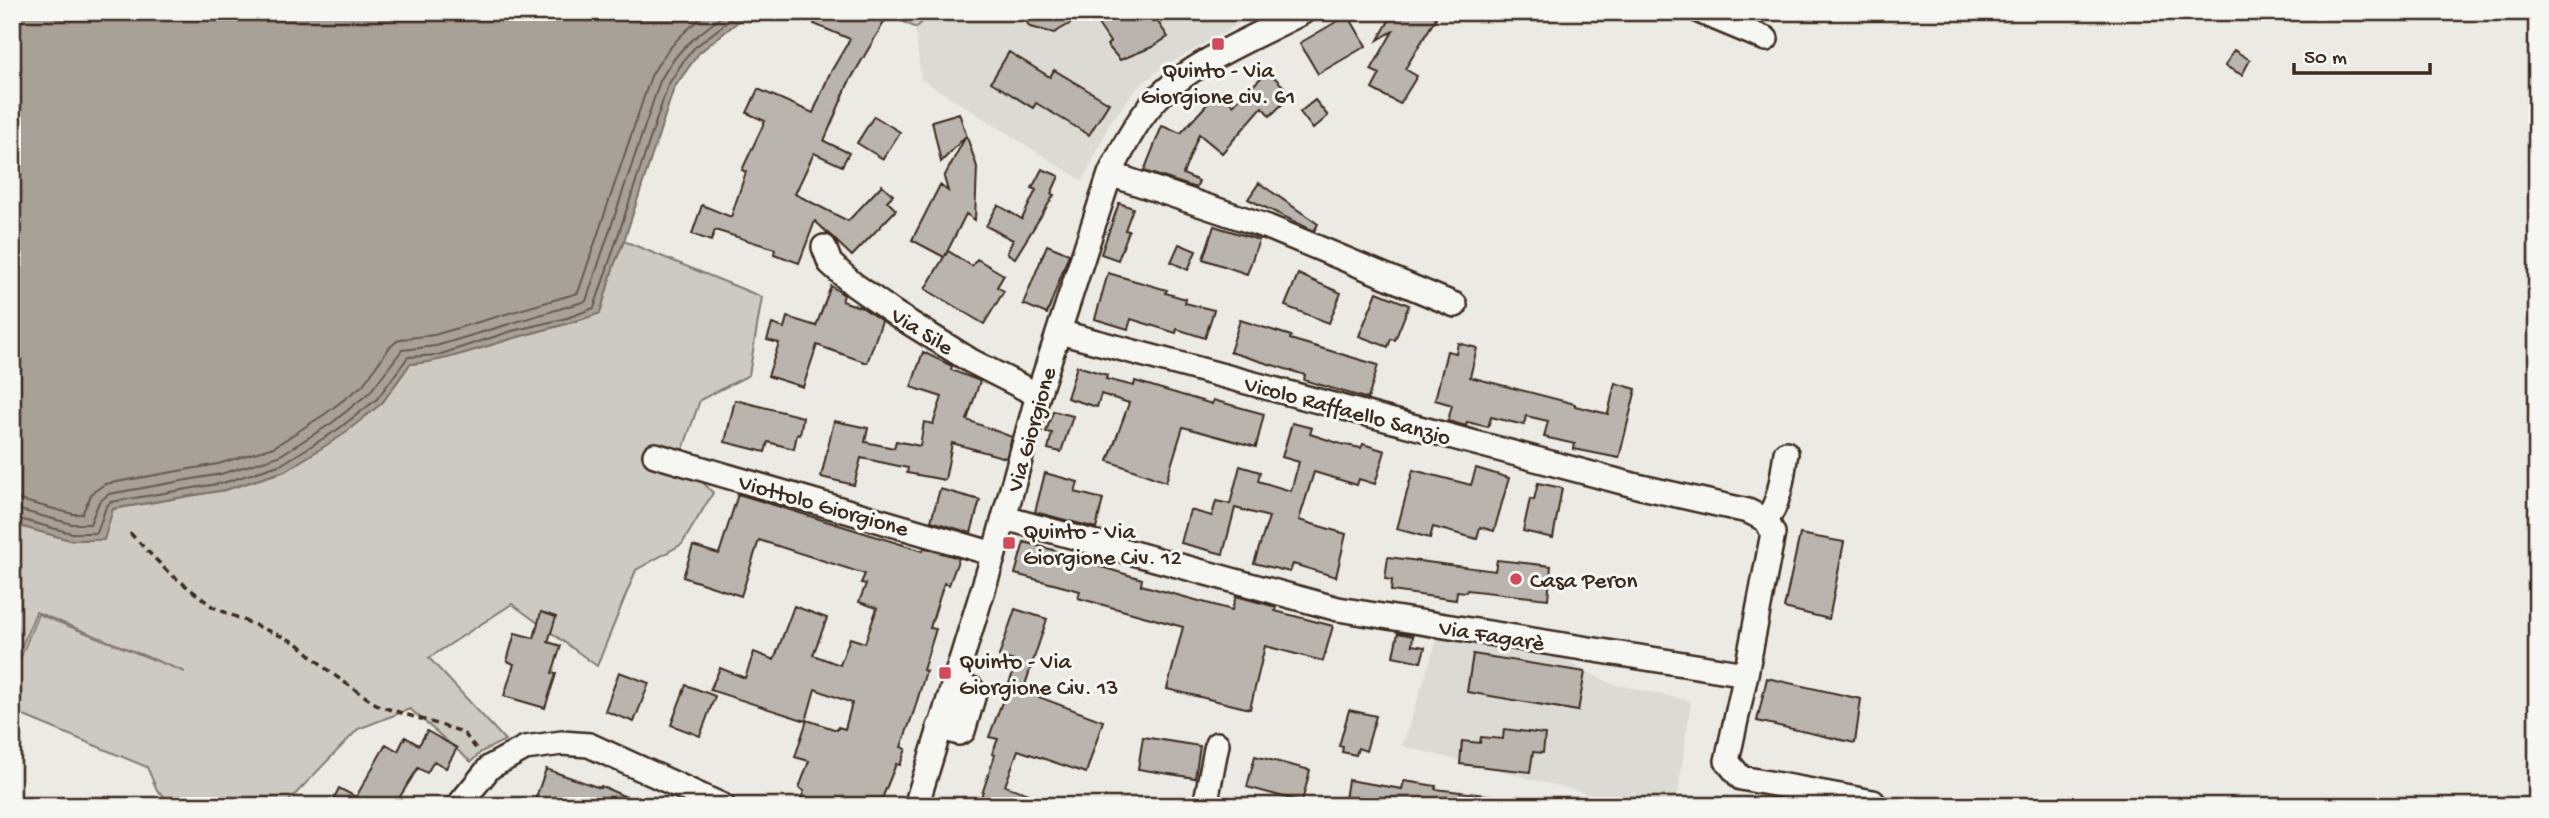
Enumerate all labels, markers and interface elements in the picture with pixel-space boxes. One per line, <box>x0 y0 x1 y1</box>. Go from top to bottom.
scale bar <box>2294 32 2430 76</box>
marker: Quinto - Via Giorgione civ. 61 <box>1210 36 1226 52</box>
text: 50 m <box>2304 47 2347 72</box>
place label: Quinto - Via Giorgione civ. 61 <box>1141 59 1295 112</box>
street label: Via Sile <box>884 303 958 363</box>
street label: Via Giorgione <box>1002 363 1064 496</box>
street label: Vicolo Raffaello Sanzio <box>1240 372 1453 453</box>
street label: Viottolo Giorgione <box>734 470 912 545</box>
place label: Quinto - Via Giorgione Civ. 12 <box>1023 520 1182 573</box>
marker: Quinto - Via Giorgione Civ. 12 <box>1001 535 1017 551</box>
place label: Casa Peron <box>1530 569 1638 596</box>
marker: Casa Peron <box>1508 571 1524 587</box>
street label: Via Fagarè <box>1436 616 1547 659</box>
place label: Quinto - Via Giorgione Civ. 13 <box>959 650 1118 703</box>
marker: Quinto - Via Giorgione Civ. 13 <box>937 665 953 681</box>

